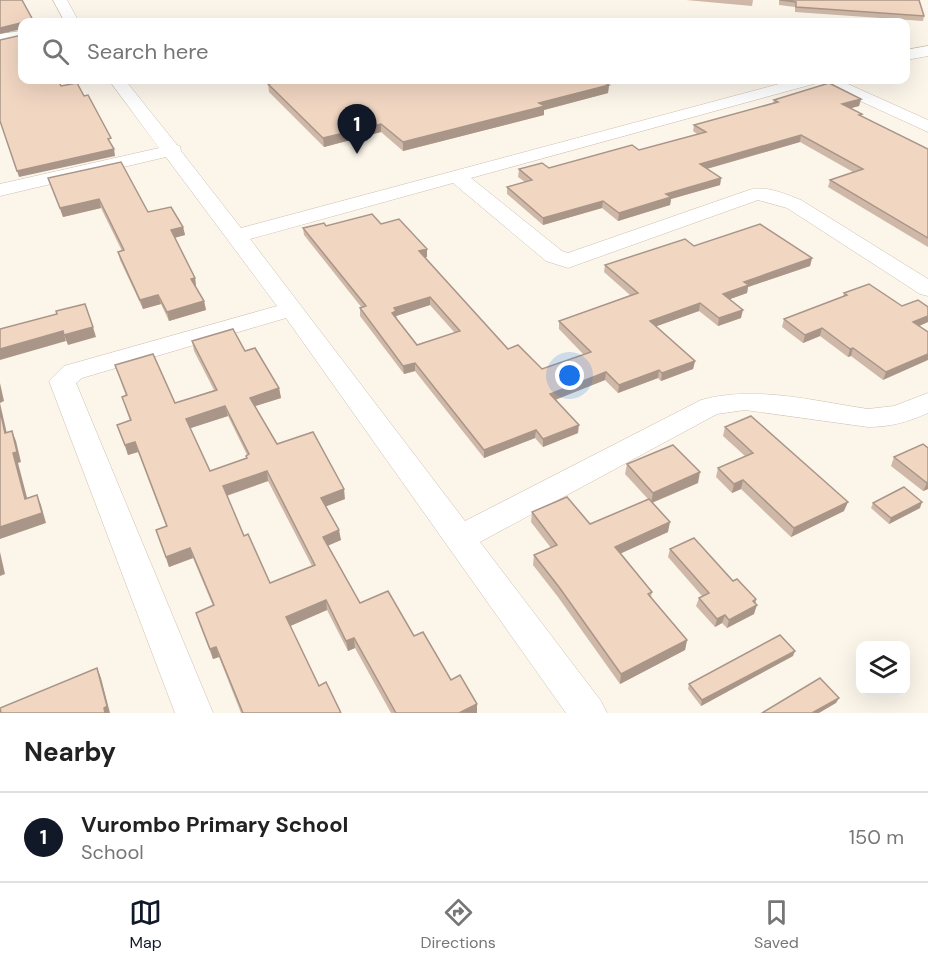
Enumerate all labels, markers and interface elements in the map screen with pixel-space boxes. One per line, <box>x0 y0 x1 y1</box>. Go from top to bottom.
search box <box>18 18 910 84</box>
icon: search <box>39 35 72 68</box>
text: Search here <box>87 37 208 66</box>
pin: 1 <box>338 104 376 154</box>
your location <box>555 361 584 390</box>
map controls <box>856 641 910 695</box>
button: layers <box>856 641 910 695</box>
text: Nearby <box>24 735 116 769</box>
text: Vurombo Primary School <box>81 810 348 839</box>
text: 1 <box>40 824 47 850</box>
text: 150 m <box>849 824 904 850</box>
text: School <box>81 839 144 865</box>
tab: Map <box>129 896 162 953</box>
tab: Directions <box>420 896 496 953</box>
tab: Saved <box>754 896 799 953</box>

